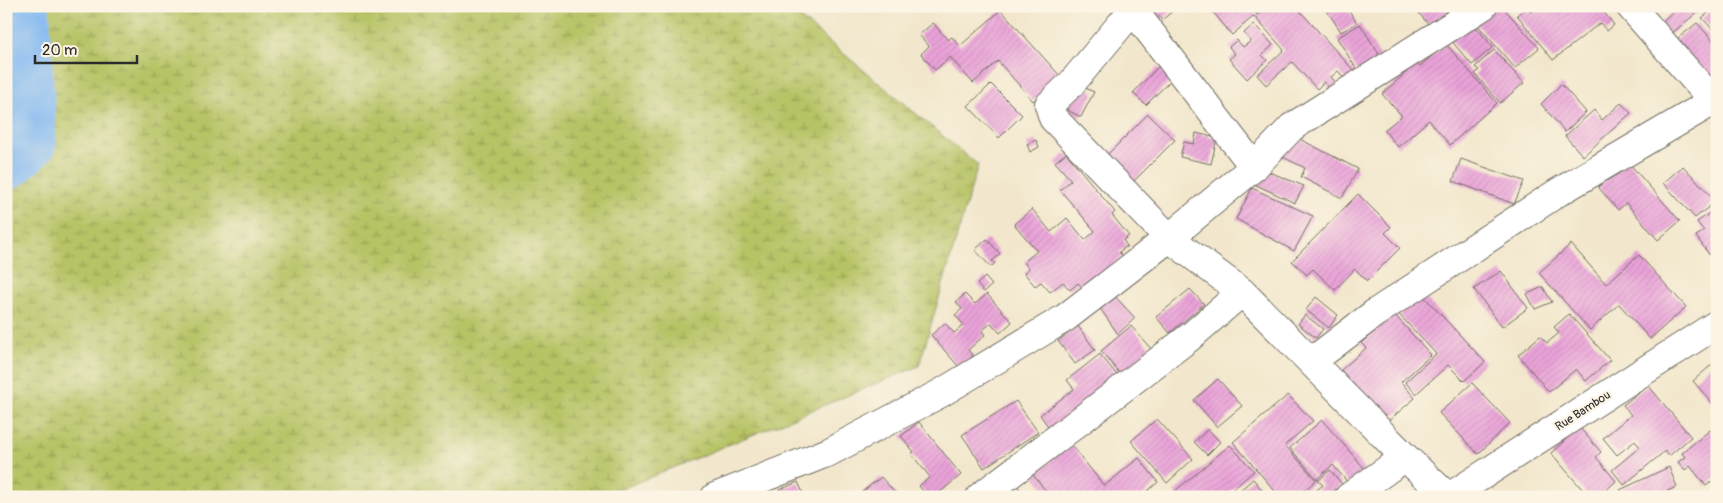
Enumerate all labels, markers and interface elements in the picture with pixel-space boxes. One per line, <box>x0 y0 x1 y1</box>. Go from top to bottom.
scale bar <box>35 32 138 64</box>
text: 20 m <box>42 41 77 60</box>
street label: Rue Bambou <box>1553 388 1613 434</box>

